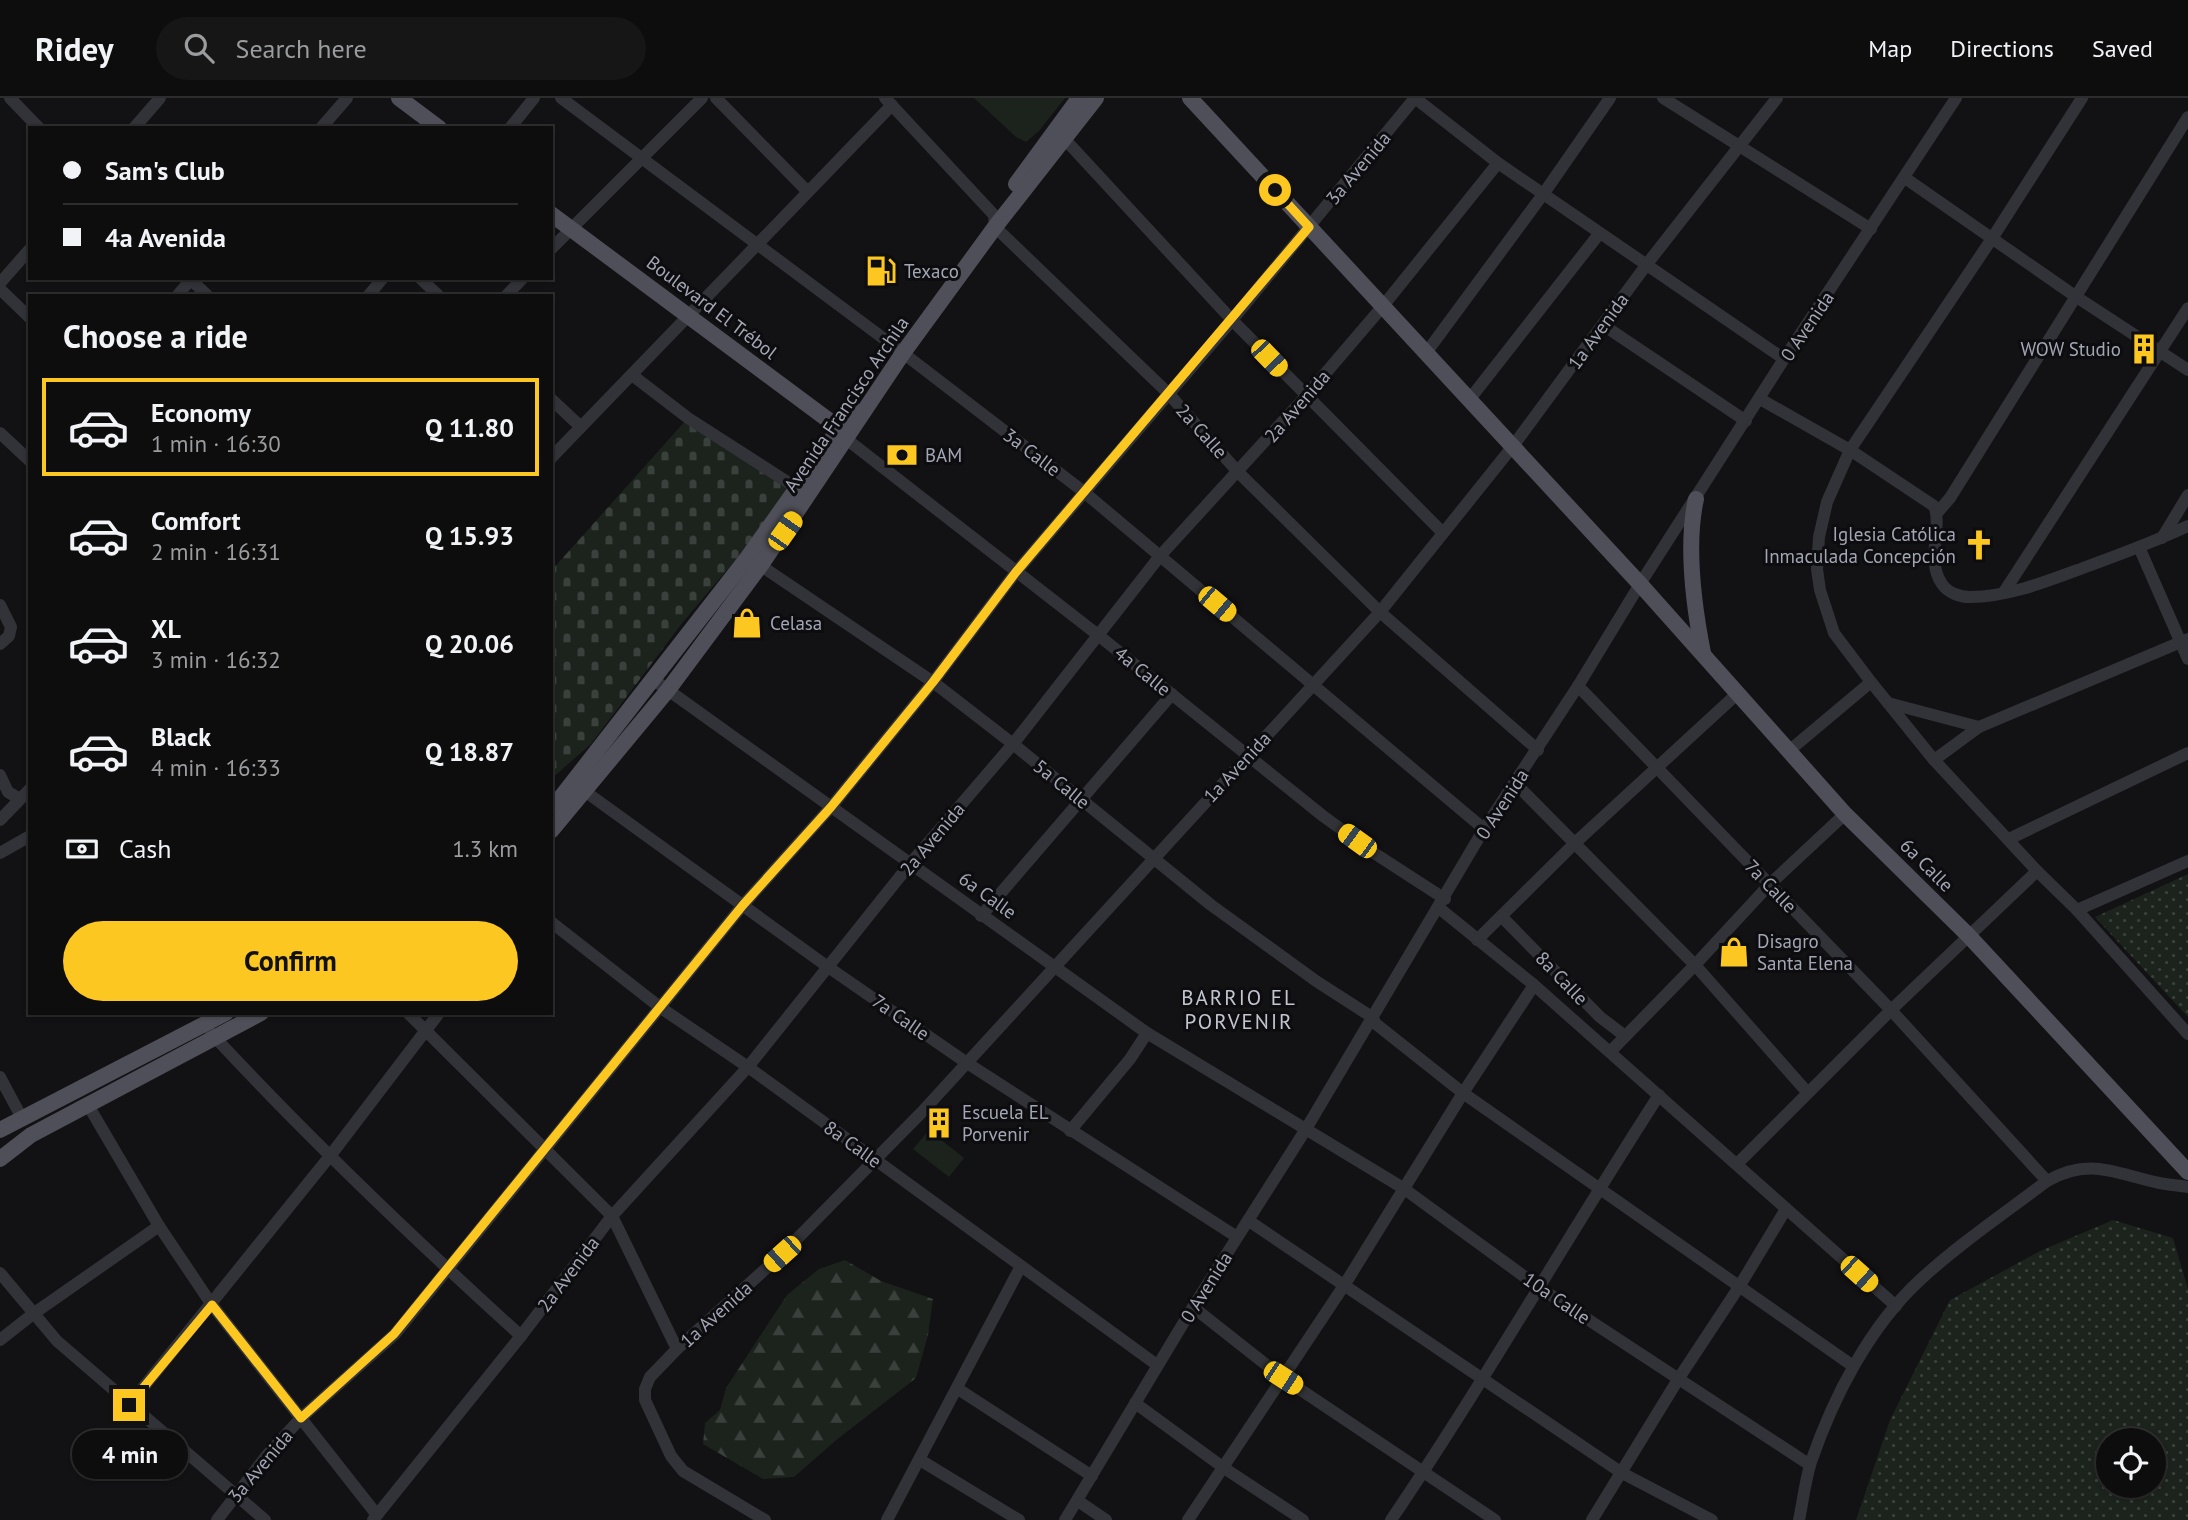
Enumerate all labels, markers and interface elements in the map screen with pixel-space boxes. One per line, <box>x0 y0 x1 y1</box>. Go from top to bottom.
search box <box>156 17 646 80</box>
text: Ridey <box>35 27 114 70</box>
icon: search <box>180 29 218 67</box>
text: Search here <box>236 32 367 65</box>
text: Map <box>1868 33 1912 64</box>
text: Directions <box>1950 33 2054 64</box>
text: Saved <box>2092 33 2153 64</box>
street label: 3a Avenida <box>1320 126 1396 210</box>
text: Sam's Club <box>105 154 225 187</box>
route start <box>1259 174 1291 206</box>
text: 4a Avenida <box>105 221 226 254</box>
street label: Boulevard El Trébol <box>642 250 782 364</box>
fuel station icon: Texaco <box>864 254 898 288</box>
place label: Texaco <box>904 259 959 283</box>
street label: 0 Avenida <box>1775 287 1839 365</box>
street label: 1a Avenida <box>1562 288 1634 374</box>
street label: Avenida Francisco Archila <box>778 312 914 496</box>
text: Choose a ride <box>63 315 248 357</box>
building icon: WOW Studio <box>2127 332 2161 366</box>
car <box>1247 336 1292 380</box>
place label: WOW Studio <box>2020 337 2121 361</box>
street label: 2a Avenida <box>1259 365 1335 447</box>
icon: car <box>67 396 130 459</box>
text: Economy <box>151 396 251 429</box>
street label: 2a Calle <box>1171 399 1233 463</box>
text: Q 11.80 <box>425 411 514 444</box>
street label: 3a Calle <box>999 423 1065 481</box>
text: 1 min · 16:30 <box>151 429 281 458</box>
bank icon: BAM <box>885 438 919 472</box>
place label: BAM <box>925 443 962 467</box>
icon: car <box>67 504 130 567</box>
text: Comfort <box>151 504 241 537</box>
car <box>765 508 806 554</box>
text: Q 15.93 <box>425 519 514 552</box>
place label: Iglesia Católica Inmaculada Concepción <box>1764 522 1956 568</box>
church icon: Iglesia Católica Inmaculada Concepción <box>1962 528 1996 562</box>
text: 2 min · 16:31 <box>151 537 281 566</box>
car <box>1195 582 1240 626</box>
shop icon: Celasa <box>730 606 764 640</box>
place label: Celasa <box>770 611 822 635</box>
icon: car <box>67 612 130 675</box>
text: XL <box>151 612 181 645</box>
text: Q 20.06 <box>425 627 514 660</box>
street label: 4a Calle <box>1110 641 1176 701</box>
text: 3 min · 16:32 <box>151 645 281 674</box>
icon: car <box>67 720 130 783</box>
text: Black <box>151 720 211 753</box>
street label: 1a Avenida <box>1198 726 1276 808</box>
text: Q 18.87 <box>425 735 514 768</box>
text: 4 min · 16:33 <box>151 753 281 782</box>
street label: 5a Calle <box>1029 754 1095 814</box>
street label: 0 Avenida <box>1470 764 1534 844</box>
street label: 2a Avenida <box>894 797 970 881</box>
car <box>1334 820 1381 862</box>
icon: cash <box>63 830 101 868</box>
text: Cash <box>119 832 171 865</box>
street label: 6a Calle <box>1895 833 1959 897</box>
text: 1.3 km <box>452 834 518 863</box>
street label: 7a Calle <box>1740 854 1802 918</box>
street label: 6a Calle <box>954 866 1022 924</box>
button: Confirm <box>63 921 518 1001</box>
place label: Disagro Santa Elena <box>1757 929 1853 975</box>
shop icon: Disagro Santa Elena <box>1717 935 1751 969</box>
street label: 8a Calle <box>1531 946 1593 1010</box>
district label: BARRIO EL PORVENIR <box>1181 984 1297 1035</box>
street label: 7a Calle <box>868 989 934 1045</box>
place label: Escuela EL Porvenir <box>962 1100 1049 1146</box>
building icon: Escuela EL Porvenir <box>922 1106 956 1140</box>
street label: 8a Calle <box>819 1115 887 1173</box>
street label: 2a Avenida <box>532 1231 604 1317</box>
car <box>760 1232 805 1276</box>
street label: 0 Avenida <box>1175 1247 1237 1327</box>
car <box>1837 1252 1882 1296</box>
street label: 10a Calle <box>1519 1267 1595 1329</box>
street label: 1a Avenida <box>675 1275 757 1353</box>
car <box>1260 1358 1307 1398</box>
route end <box>113 1389 145 1421</box>
street label: 3a Avenida <box>222 1424 298 1508</box>
map controls <box>2096 1428 2166 1498</box>
button: locate <box>2096 1428 2166 1498</box>
callout: 4 min <box>71 1430 187 1478</box>
text: 4 min <box>102 1440 158 1469</box>

